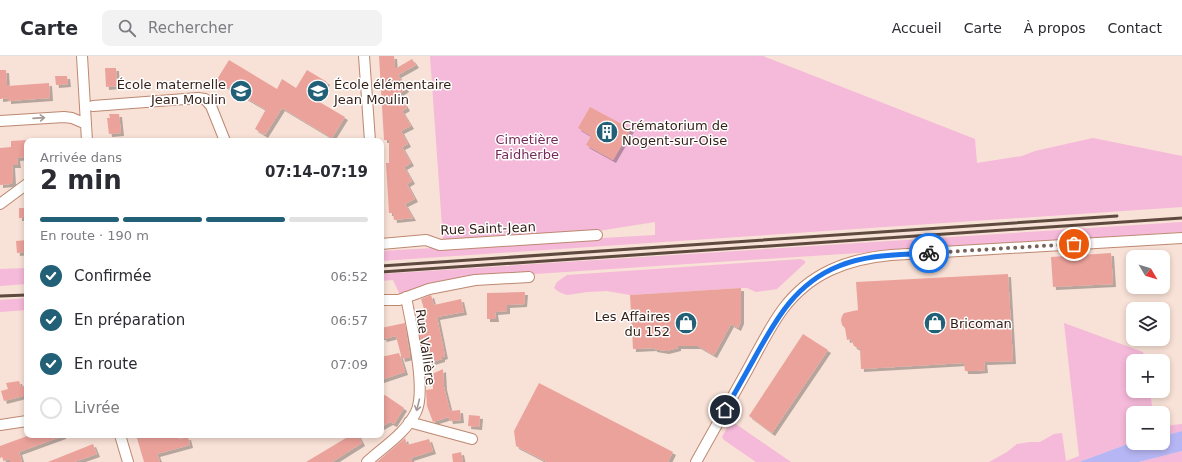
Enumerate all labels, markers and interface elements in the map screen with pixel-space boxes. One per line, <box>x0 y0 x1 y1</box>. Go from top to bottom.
search box <box>102 10 382 46</box>
text: Carte <box>20 17 78 39</box>
icon: search <box>116 17 138 39</box>
text: Rechercher <box>148 19 233 37</box>
text: Accueil <box>892 20 942 36</box>
text: Carte <box>964 20 1002 36</box>
text: À propos <box>1024 20 1086 36</box>
text: Contact <box>1108 20 1162 36</box>
place label: École maternelle Jean Moulin <box>117 77 226 107</box>
place label: École élémentaire Jean Moulin <box>333 77 451 107</box>
school or university icon: École maternelle Jean Moulin <box>228 78 254 104</box>
school or university icon: École élémentaire Jean Moulin <box>305 78 331 104</box>
one-way arrow <box>32 115 45 122</box>
place label: Crématorium de Nogent-sur-Oise <box>622 118 728 148</box>
building icon: Crématorium de Nogent-sur-Oise <box>594 119 620 145</box>
park label: Cimetière Faidherbe <box>495 132 559 162</box>
text: Arrivée dans <box>40 150 122 165</box>
text: 07:14–07:19 <box>265 163 368 181</box>
text: 2 min <box>40 165 122 195</box>
street label: Rue Saint-Jean <box>440 219 536 238</box>
pin <box>1057 227 1091 261</box>
text: En route · 190 m <box>40 228 149 243</box>
courier <box>909 233 949 273</box>
icon: bag <box>1063 233 1085 255</box>
icon: bike <box>918 242 940 264</box>
north arrow <box>1126 250 1170 294</box>
map controls <box>1126 250 1170 450</box>
icon: check <box>40 265 62 287</box>
text: Confirmée <box>74 267 152 285</box>
text: 06:52 <box>331 269 368 284</box>
button: layers <box>1126 302 1170 346</box>
street label: Rue Vallière <box>413 308 438 386</box>
icon: check <box>40 309 62 331</box>
place label: Les Affaires du 152 <box>595 309 670 339</box>
shop icon: Les Affaires du 152 <box>673 310 699 336</box>
shop icon: Bricoman <box>922 310 948 336</box>
text: En préparation <box>74 311 185 329</box>
text: 06:57 <box>331 313 368 328</box>
place label: Bricoman <box>950 316 1012 331</box>
icon: check <box>40 353 62 375</box>
button: + <box>1126 354 1170 398</box>
text: En route <box>74 355 137 373</box>
text: 07:09 <box>331 357 368 372</box>
pin <box>708 393 742 427</box>
one-way arrow <box>414 398 421 411</box>
text: Livrée <box>74 399 120 417</box>
icon: home <box>714 399 736 421</box>
button: − <box>1126 406 1170 450</box>

